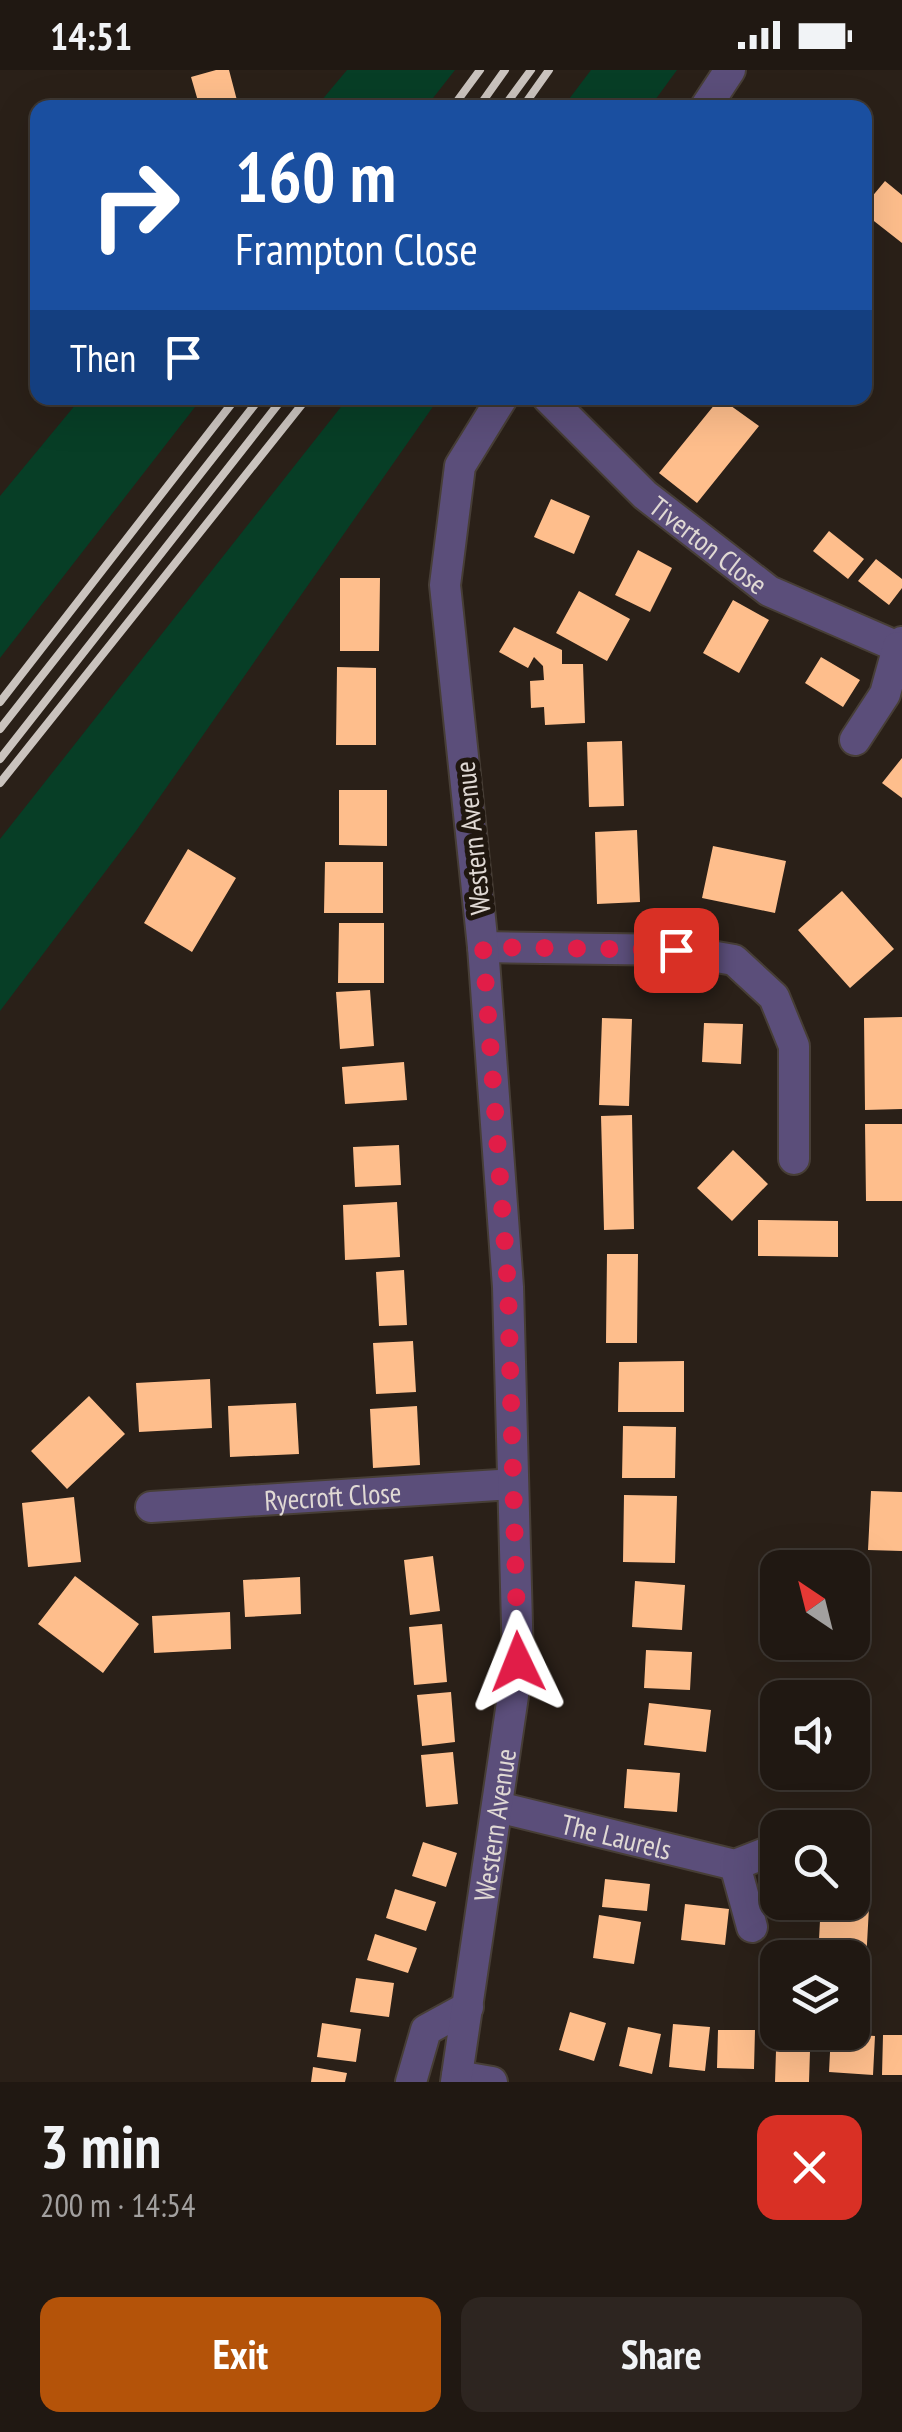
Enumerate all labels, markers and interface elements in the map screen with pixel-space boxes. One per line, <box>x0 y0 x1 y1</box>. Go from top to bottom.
text: 14:51 <box>50 11 132 60</box>
text: 160 m <box>235 131 396 221</box>
icon: right <box>70 140 200 270</box>
text: Frampton Close <box>235 219 478 277</box>
icon: arrive <box>156 330 211 385</box>
text: Then <box>70 333 136 382</box>
street label: Tiverton Close <box>642 487 775 602</box>
street label: Western Avenue <box>446 760 498 916</box>
pin <box>634 908 719 993</box>
icon: arrive <box>649 923 704 978</box>
street label: Ryecroft Close <box>263 1473 402 1518</box>
north arrow <box>760 1550 870 1660</box>
map controls <box>760 1550 870 2050</box>
position arrow <box>466 1610 570 1714</box>
button: sound <box>760 1680 870 1790</box>
street label: Western Avenue <box>464 1746 524 1904</box>
street label: The Laurels <box>558 1805 675 1867</box>
button: search <box>760 1810 870 1920</box>
button: layers <box>760 1940 870 2050</box>
text: 3 min <box>40 2107 161 2185</box>
button: close <box>757 2115 862 2220</box>
text: 200 m · 14:54 <box>40 2184 195 2226</box>
button: Exit <box>40 2297 441 2412</box>
button: Share <box>461 2297 862 2412</box>

